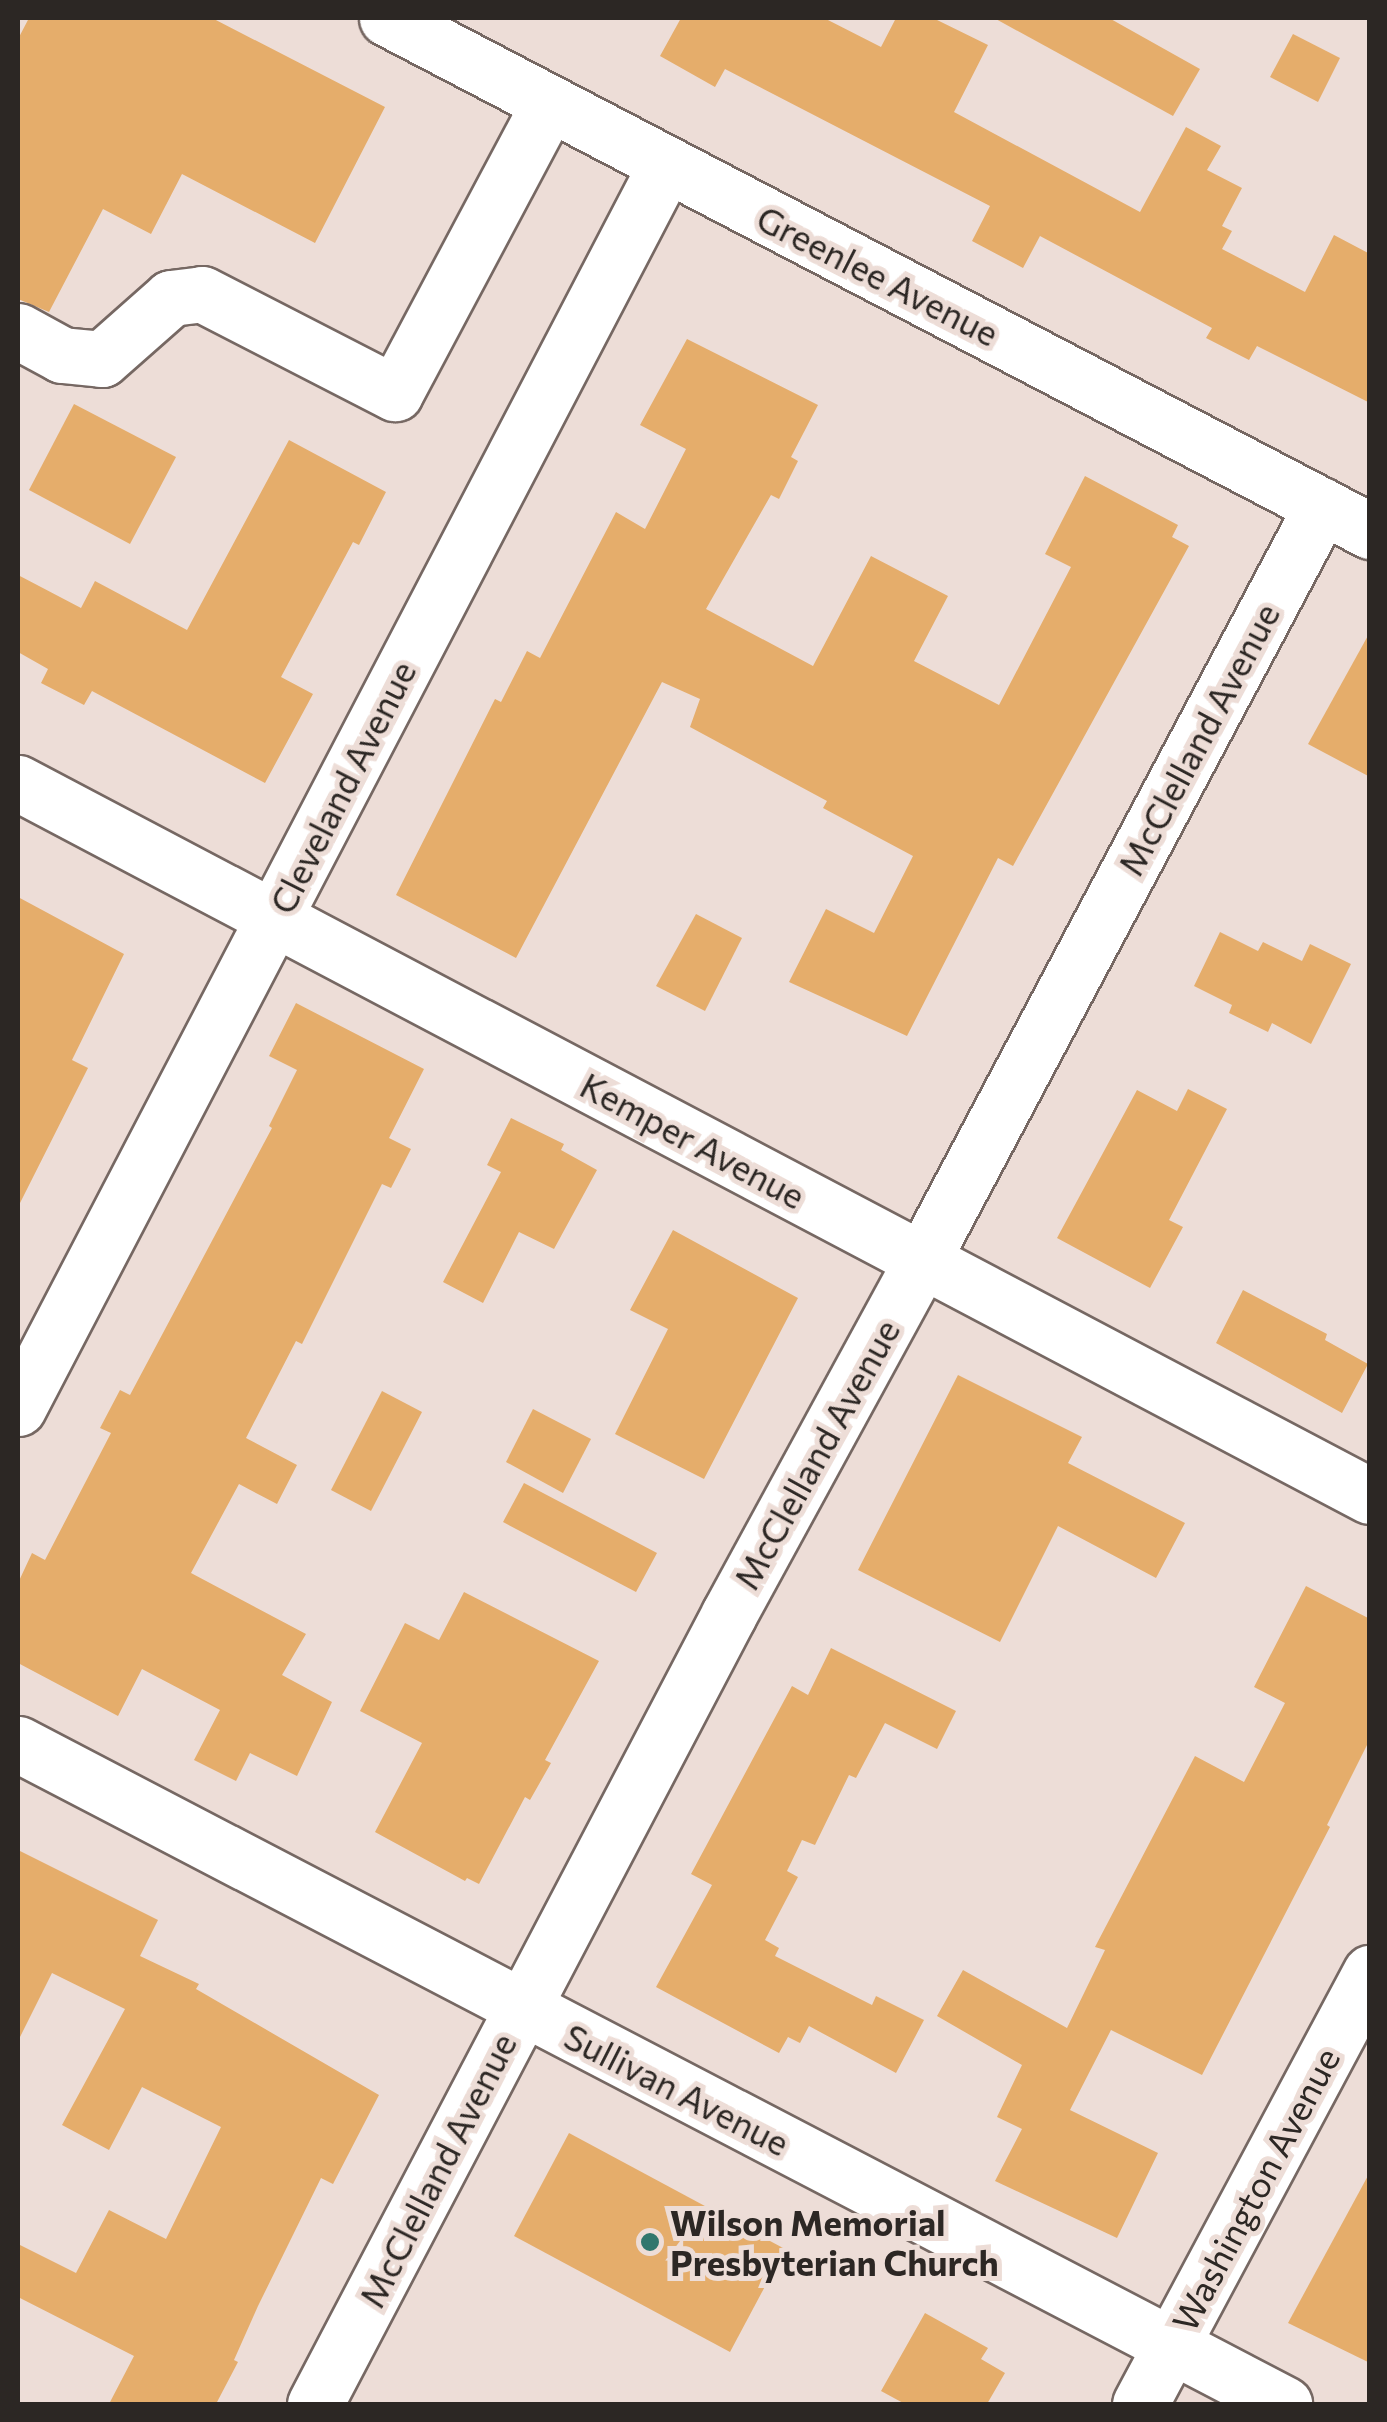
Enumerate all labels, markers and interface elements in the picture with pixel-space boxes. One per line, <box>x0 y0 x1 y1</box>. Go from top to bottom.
street label: Greenlee Avenue <box>750 196 1006 354</box>
street label: McClelland Avenue <box>1109 596 1287 882</box>
street label: Cleveland Avenue <box>260 654 424 920</box>
street label: Kemper Avenue <box>574 1063 812 1217</box>
street label: McClelland Avenue <box>724 1312 908 1596</box>
street label: Sullivan Avenue <box>558 2014 796 2164</box>
street label: McClelland Avenue <box>350 2026 524 2314</box>
street label: Washington Avenue <box>1163 2040 1347 2338</box>
place label: Wilson Memorial Presbyterian Church <box>670 2201 999 2283</box>
marker: Wilson Memorial Presbyterian Church <box>639 2231 661 2253</box>

